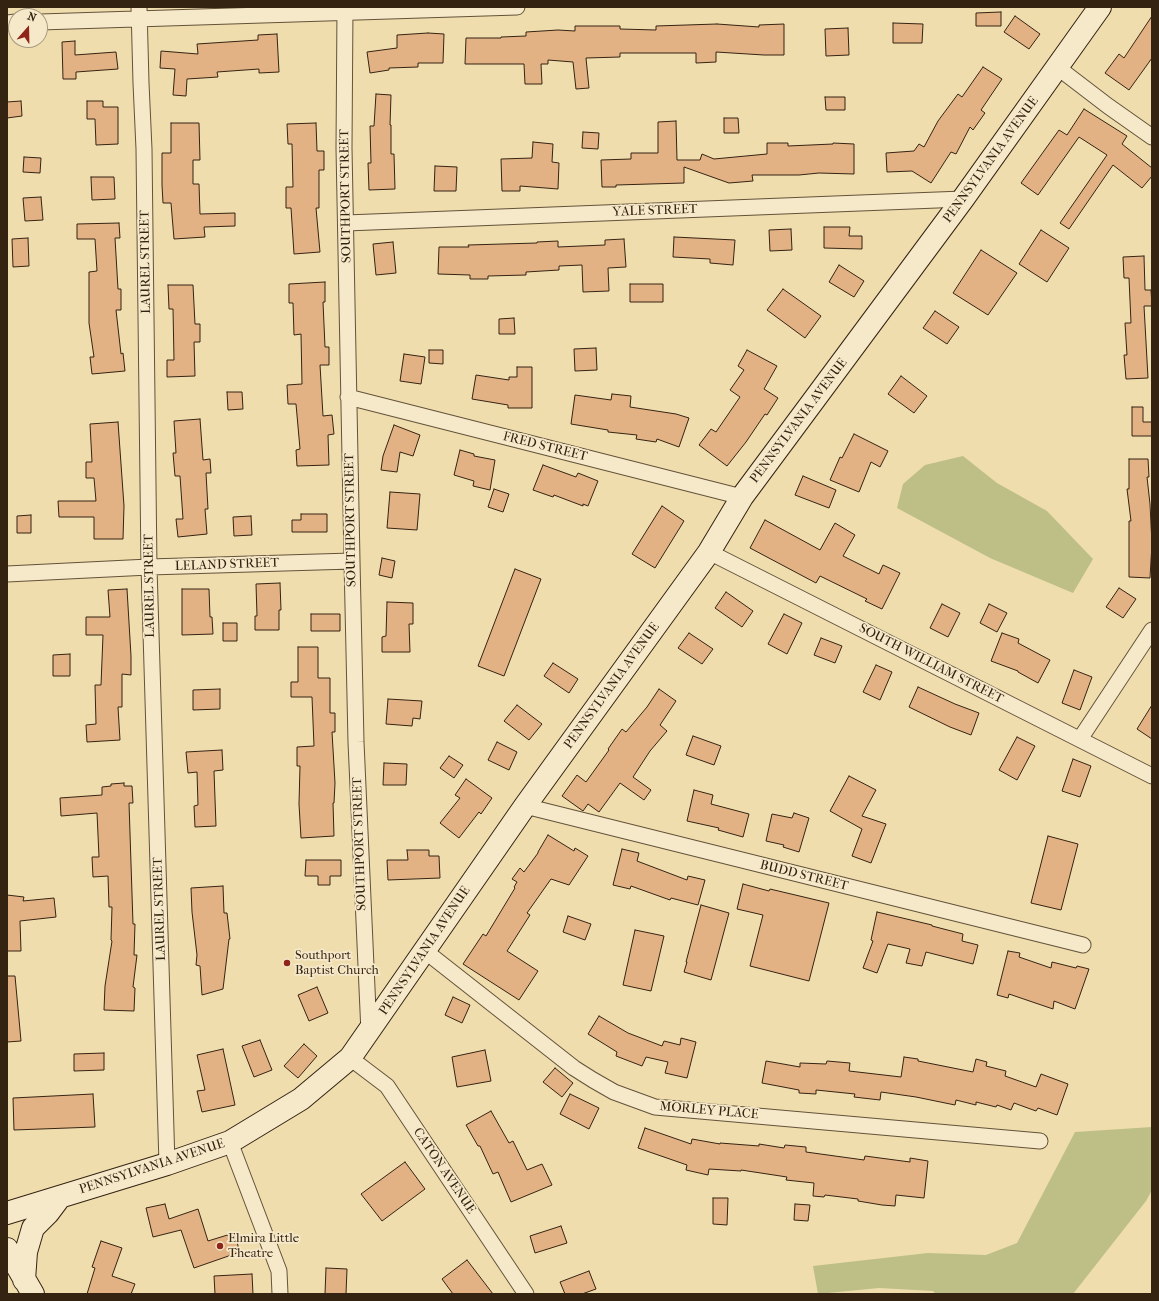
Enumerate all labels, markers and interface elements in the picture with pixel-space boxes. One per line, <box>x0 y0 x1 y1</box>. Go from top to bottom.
north arrow <box>8 8 48 48</box>
text: N <box>26 10 38 25</box>
street label: PENNSYLVANIA AVENUE <box>940 94 1042 226</box>
street label: SOUTHPORT STREET <box>337 129 355 263</box>
street label: YALE STREET <box>612 202 698 220</box>
street label: LAUREL STREET <box>137 210 155 314</box>
street label: PENNSYLVANIA AVENUE <box>747 356 851 486</box>
street label: FRED STREET <box>501 429 589 465</box>
street label: SOUTHPORT STREET <box>342 453 360 587</box>
street label: LAUREL STREET <box>141 534 159 638</box>
street label: LELAND STREET <box>175 555 279 575</box>
street label: PENNSYLVANIA AVENUE <box>561 620 663 752</box>
street label: SOUTH WILLIAM STREET <box>856 621 1006 707</box>
street label: SOUTHPORT STREET <box>350 777 370 911</box>
street label: LAUREL STREET <box>150 857 170 961</box>
street label: BUDD STREET <box>758 857 850 895</box>
street label: PENNSYLVANIA AVENUE <box>376 884 474 1018</box>
place label: Southport Baptist Church <box>295 948 379 979</box>
marker: Southport Baptist Church <box>282 958 292 968</box>
street label: MORLEY PLACE <box>659 1099 759 1123</box>
street label: CATON AVENUE <box>409 1125 479 1217</box>
street label: PENNSYLVANIA AVENUE <box>77 1136 227 1198</box>
place label: Elmira Little Theatre <box>228 1231 299 1262</box>
marker: Elmira Little Theatre <box>215 1241 225 1251</box>

